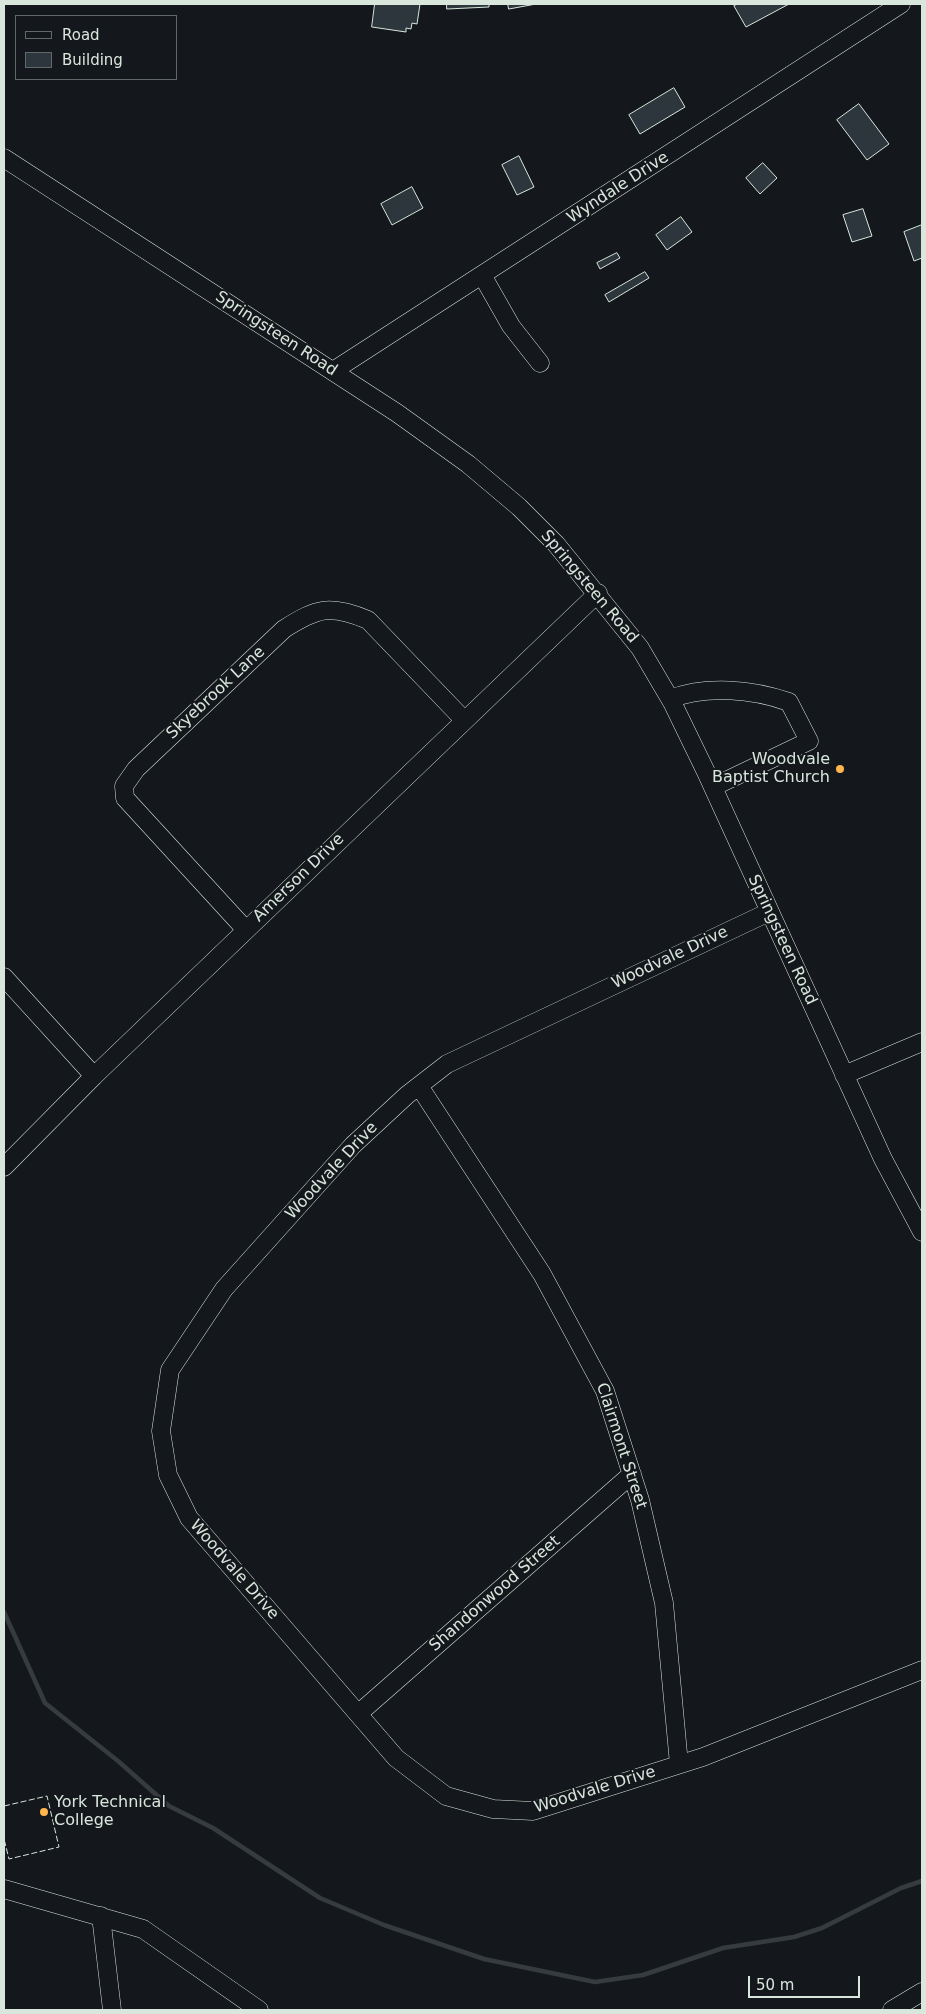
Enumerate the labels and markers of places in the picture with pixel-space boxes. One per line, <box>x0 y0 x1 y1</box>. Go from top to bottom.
place label: Woodvale Baptist Church <box>712 750 830 788</box>
marker: Woodvale Baptist Church <box>834 763 846 775</box>
place label: York Technical College <box>54 1793 166 1831</box>
marker: York Technical College <box>38 1806 50 1818</box>

